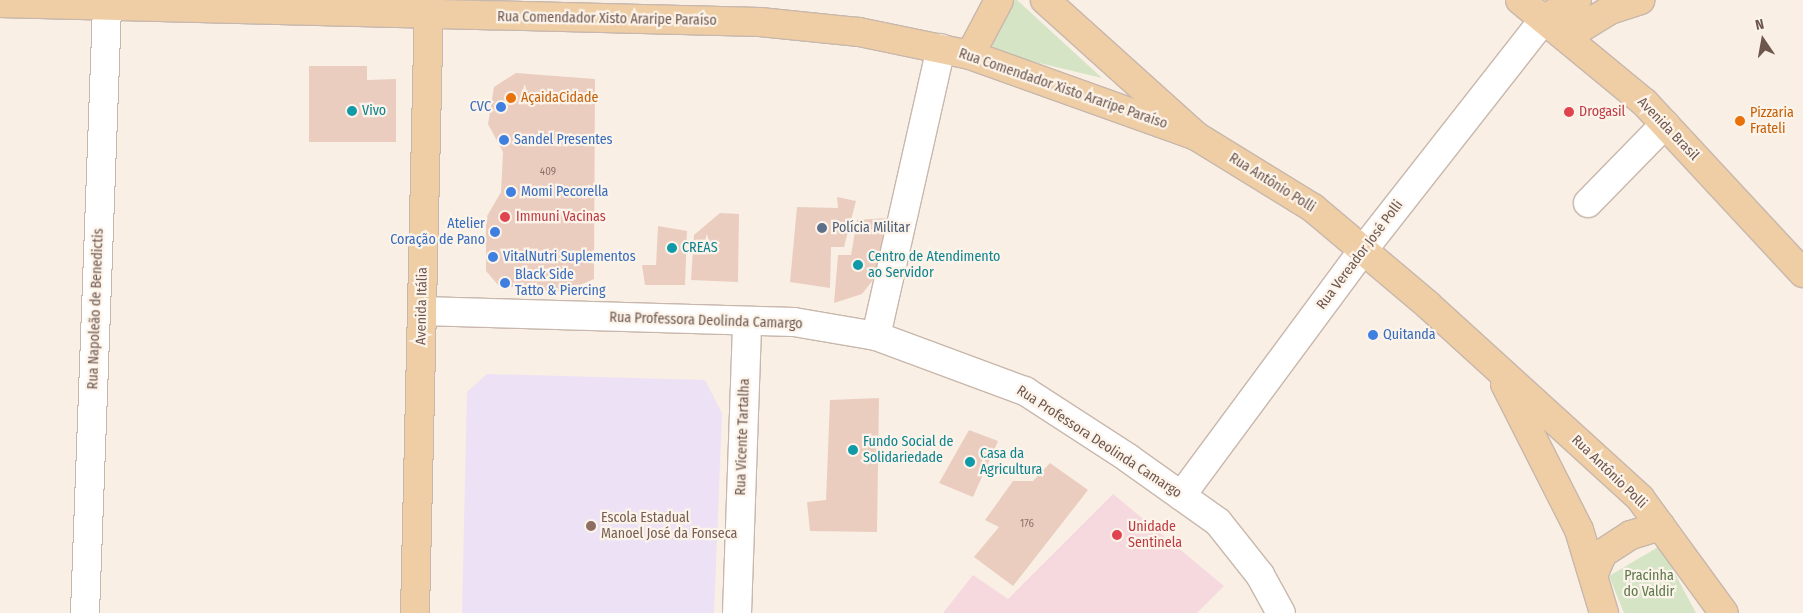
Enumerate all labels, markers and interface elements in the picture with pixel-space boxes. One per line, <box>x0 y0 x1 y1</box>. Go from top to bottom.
street label: Rua Comendador Xisto Araripe Paraíso <box>497 9 717 29</box>
north arrow <box>1738 15 1788 65</box>
text: N <box>1754 16 1766 34</box>
street label: Rua Comendador Xisto Araripe Paraíso <box>956 45 1170 133</box>
place label: AçaidaCidade <box>521 90 598 106</box>
marker: AçaidaCidade <box>505 92 517 104</box>
street label: Avenida Brasil <box>1634 94 1702 164</box>
place label: CVC <box>470 99 491 115</box>
marker: CVC <box>495 101 507 113</box>
place label: Vivo <box>362 103 386 119</box>
place label: Drogasil <box>1579 104 1625 120</box>
marker: Vivo <box>346 105 358 117</box>
place label: Pizzaria Frateli <box>1750 105 1794 138</box>
marker: Drogasil <box>1563 106 1575 118</box>
marker: Pizzaria Frateli <box>1734 115 1746 127</box>
place label: Sandel Presentes <box>514 132 613 148</box>
marker: Sandel Presentes <box>498 134 510 146</box>
street label: Rua Antônio Polli <box>1226 150 1318 216</box>
house number: 409 <box>540 165 556 179</box>
place label: Momi Pecorella <box>521 184 608 200</box>
marker: Momi Pecorella <box>505 186 517 198</box>
street label: Rua Vereador José Polli <box>1313 197 1407 313</box>
place label: Immuni Vacinas <box>516 209 606 225</box>
marker: Immuni Vacinas <box>498 210 512 224</box>
place label: Atelier Coração de Pano <box>390 216 485 248</box>
place label: Polícia Militar <box>832 220 910 236</box>
marker: Polícia Militar <box>816 222 828 234</box>
marker: Atelier Coração de Pano <box>489 226 501 238</box>
street label: Rua Napoleão de Benedictis <box>85 228 107 390</box>
place label: CREAS <box>682 240 718 256</box>
marker: CREAS <box>666 242 678 254</box>
place label: VitalNutri Suplementos <box>503 249 636 265</box>
place label: Centro de Atendimento ao Servidor <box>868 249 1000 282</box>
marker: VitalNutri Suplementos <box>487 251 499 263</box>
marker: Centro de Atendimento ao Servidor <box>852 259 864 271</box>
street label: Avenida Itália <box>413 267 431 345</box>
place label: Black Side Tatto & Piercing <box>515 267 606 300</box>
marker: Black Side Tatto & Piercing <box>499 277 511 289</box>
street label: Rua Professora Deolinda Camargo <box>609 309 803 333</box>
place label: Quitanda <box>1383 327 1436 343</box>
marker: Quitanda <box>1367 329 1379 341</box>
street label: Rua Vicente Tartalha <box>733 378 753 496</box>
street label: Rua Professora Deolinda Camargo <box>1013 382 1185 502</box>
street label: Rua Antônio Polli <box>1568 432 1650 512</box>
place label: Fundo Social de Solidariedade <box>863 434 953 467</box>
marker: Fundo Social de Solidariedade <box>847 444 859 456</box>
place label: Casa da Agricultura <box>980 446 1042 478</box>
marker: Casa da Agricultura <box>964 456 976 468</box>
place label: Escola Estadual Manoel José da Fonseca <box>601 510 737 542</box>
house number: 176 <box>1020 517 1034 531</box>
place label: Unidade Sentinela <box>1128 519 1182 552</box>
marker: Escola Estadual Manoel José da Fonseca <box>585 520 597 532</box>
marker: Unidade Sentinela <box>1110 528 1124 542</box>
park label: Pracinha do Valdir <box>1624 568 1674 600</box>

